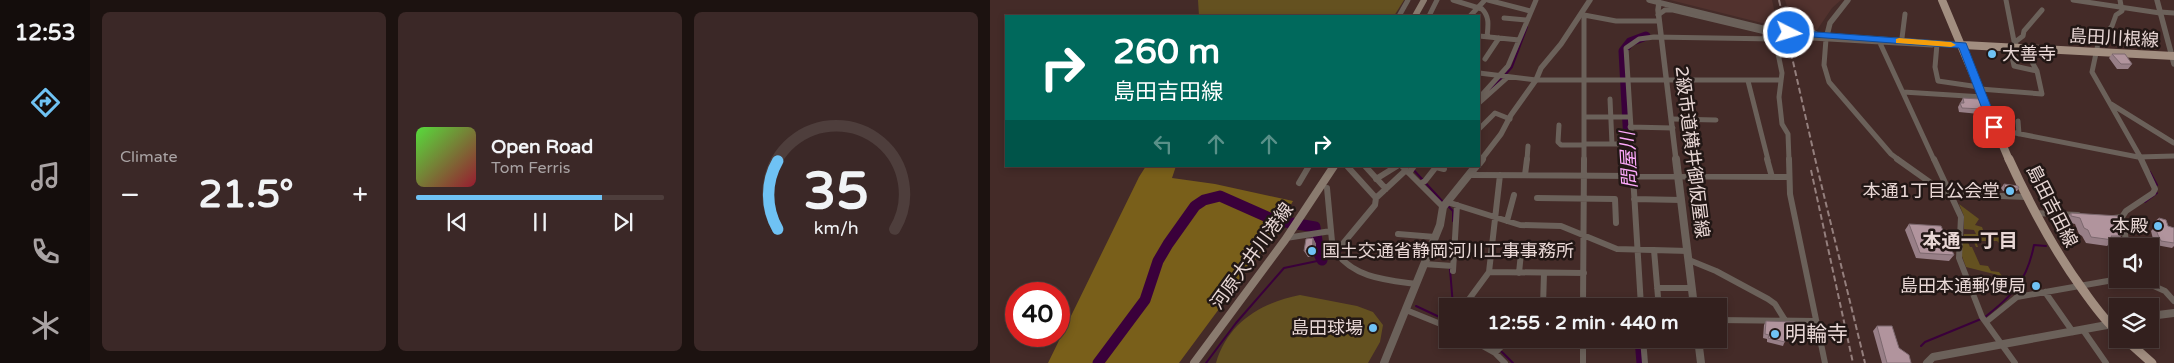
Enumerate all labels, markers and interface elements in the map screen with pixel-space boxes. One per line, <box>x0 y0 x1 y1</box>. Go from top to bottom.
position arrow <box>1762 6 1814 58</box>
text: 12:53 <box>15 20 75 46</box>
street label: 島田川根線 <box>2068 25 2160 51</box>
text: 260 m <box>1113 31 1220 73</box>
icon: right <box>1030 35 1095 100</box>
place label: 大善寺 <box>2002 43 2056 65</box>
marker: 大善寺 <box>1986 48 1998 60</box>
street label: 2級市道横井御仮屋線 <box>1671 65 1713 239</box>
text: 島田吉田線 <box>1113 79 1223 105</box>
icon: directions <box>28 85 63 120</box>
pin <box>1973 106 2015 148</box>
icon: arrive <box>1980 113 2008 141</box>
water label: 問屋川 <box>1616 129 1641 189</box>
icon: left <box>1149 130 1177 158</box>
icon: ahead <box>1202 130 1230 158</box>
icon: ahead <box>1255 130 1283 158</box>
icon: right <box>1308 130 1336 158</box>
text: Open Road <box>491 136 593 158</box>
text: Climate <box>120 147 178 167</box>
text: Tom Ferris <box>491 158 570 178</box>
icon: music <box>28 159 63 194</box>
text: 35 <box>803 160 869 223</box>
street label: 島田吉田線 <box>2022 161 2082 251</box>
text: 21.5° <box>199 172 294 218</box>
text: − <box>120 178 140 212</box>
text: + <box>352 178 368 212</box>
place label: 本通1丁目公会堂 <box>1863 180 2000 202</box>
marker: 本通1丁目公会堂 <box>2004 185 2016 197</box>
street label: 河原大井川港線 <box>1206 199 1298 313</box>
icon: previous <box>443 208 471 236</box>
icon: pause <box>526 208 554 236</box>
icon: next <box>609 208 637 236</box>
place label: 本殿 <box>2112 215 2148 237</box>
text: km/h <box>814 218 858 239</box>
marker: 本殿 <box>2152 220 2164 232</box>
district label: 本通一丁目 <box>1922 230 2018 252</box>
icon: phone <box>28 234 63 269</box>
map controls <box>2109 238 2159 348</box>
button: sound <box>2109 238 2159 288</box>
place label: 国土交通省静岡河川工事事務所 <box>1322 240 1574 262</box>
marker: 国土交通省静岡河川工事事務所 <box>1306 245 1318 257</box>
place label: 島田本通郵便局 <box>1900 275 2026 297</box>
marker: 島田本通郵便局 <box>2030 280 2042 292</box>
speed limit sign: 40 <box>1005 282 1070 347</box>
button: layers <box>2109 298 2159 348</box>
icon: climate <box>28 308 63 343</box>
text: 12:55 · 2 min · 440 m <box>1487 312 1679 334</box>
place label: 島田球場 <box>1291 317 1363 339</box>
marker: 島田球場 <box>1367 322 1379 334</box>
place label: 明輪寺 <box>1785 322 1848 347</box>
marker: 明輪寺 <box>1769 328 1781 340</box>

